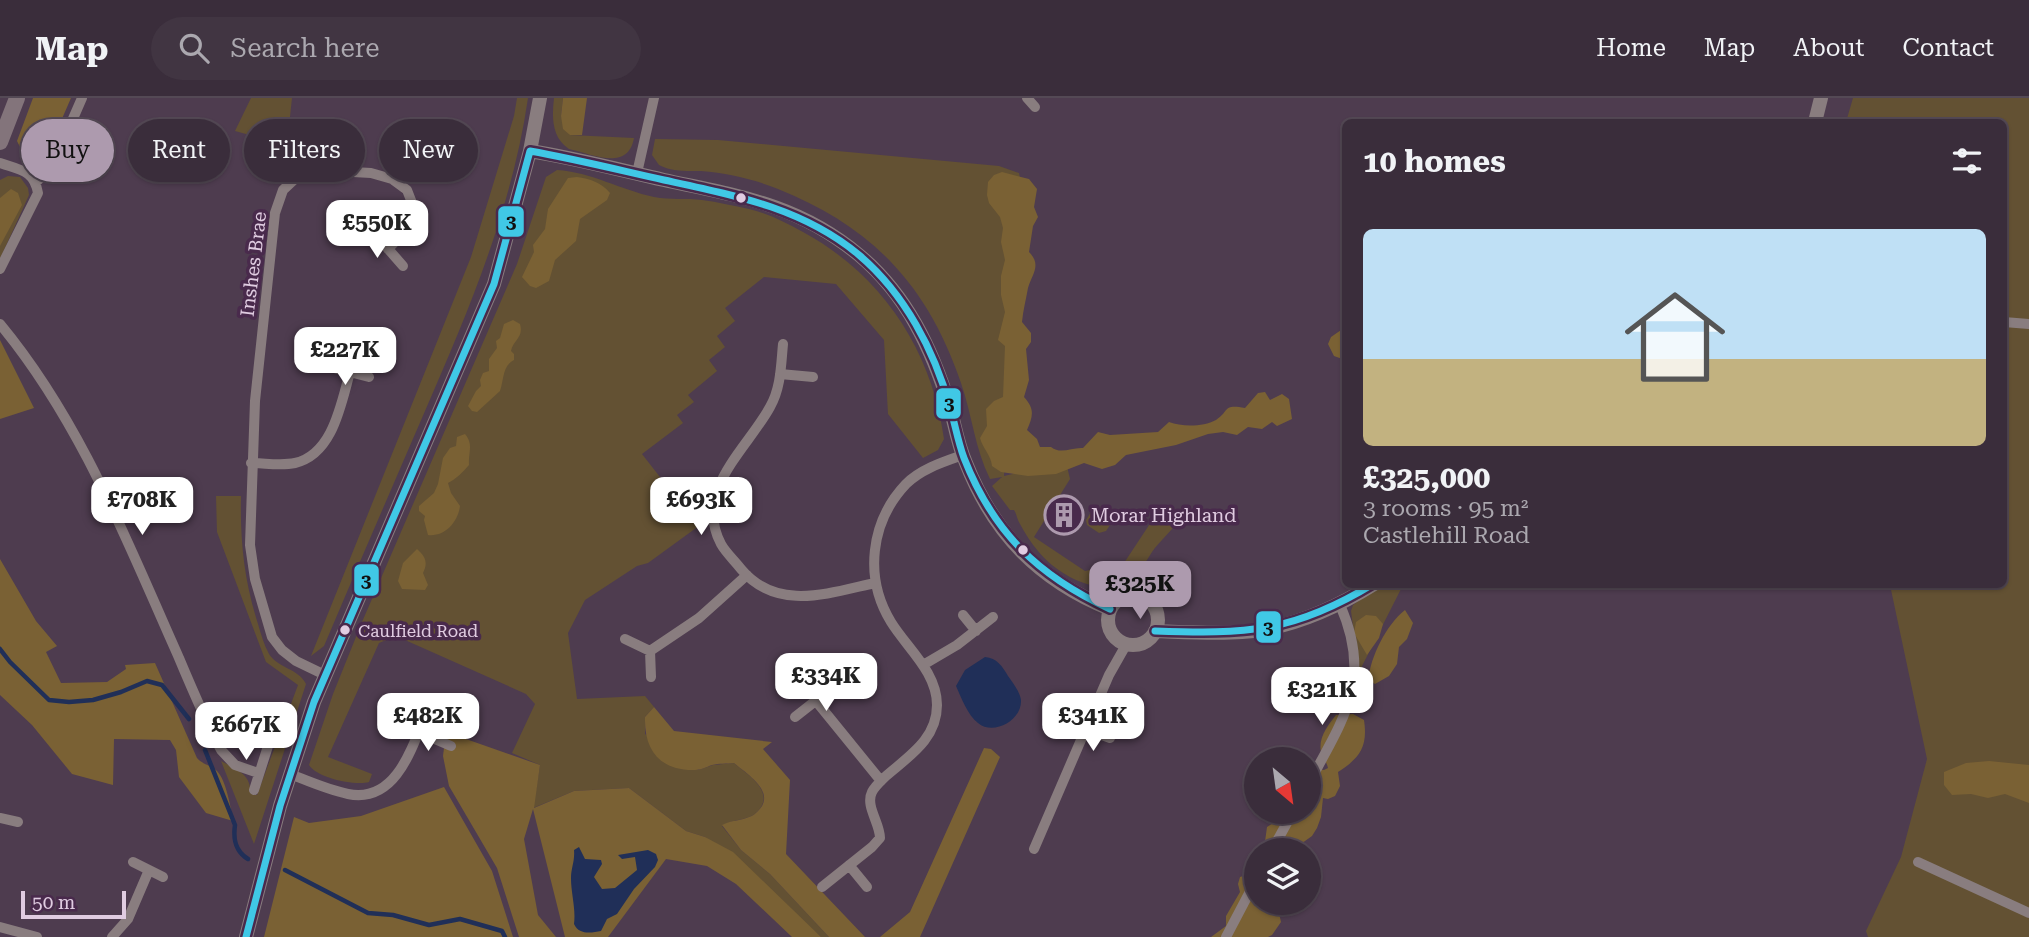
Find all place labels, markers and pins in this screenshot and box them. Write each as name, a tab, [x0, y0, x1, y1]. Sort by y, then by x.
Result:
unlabelled marker	[734, 191, 748, 205]
pin: £550K	[328, 200, 426, 260]
pin: £227K	[296, 328, 394, 387]
pin: £708K	[93, 478, 191, 537]
pin: £693K	[652, 478, 750, 537]
building icon: Morar Highland	[1043, 494, 1085, 536]
place label: Morar Highland	[1091, 504, 1236, 527]
unlabelled marker	[1016, 543, 1030, 557]
pin: £325K	[1091, 561, 1189, 621]
place label: Caulfield Road	[358, 621, 478, 641]
marker: Caulfield Road	[338, 623, 352, 637]
pin: £334K	[777, 654, 875, 713]
pin: £321K	[1273, 668, 1371, 727]
pin: £482K	[379, 694, 477, 753]
pin: £341K	[1044, 694, 1142, 753]
pin: £667K	[197, 702, 295, 762]

